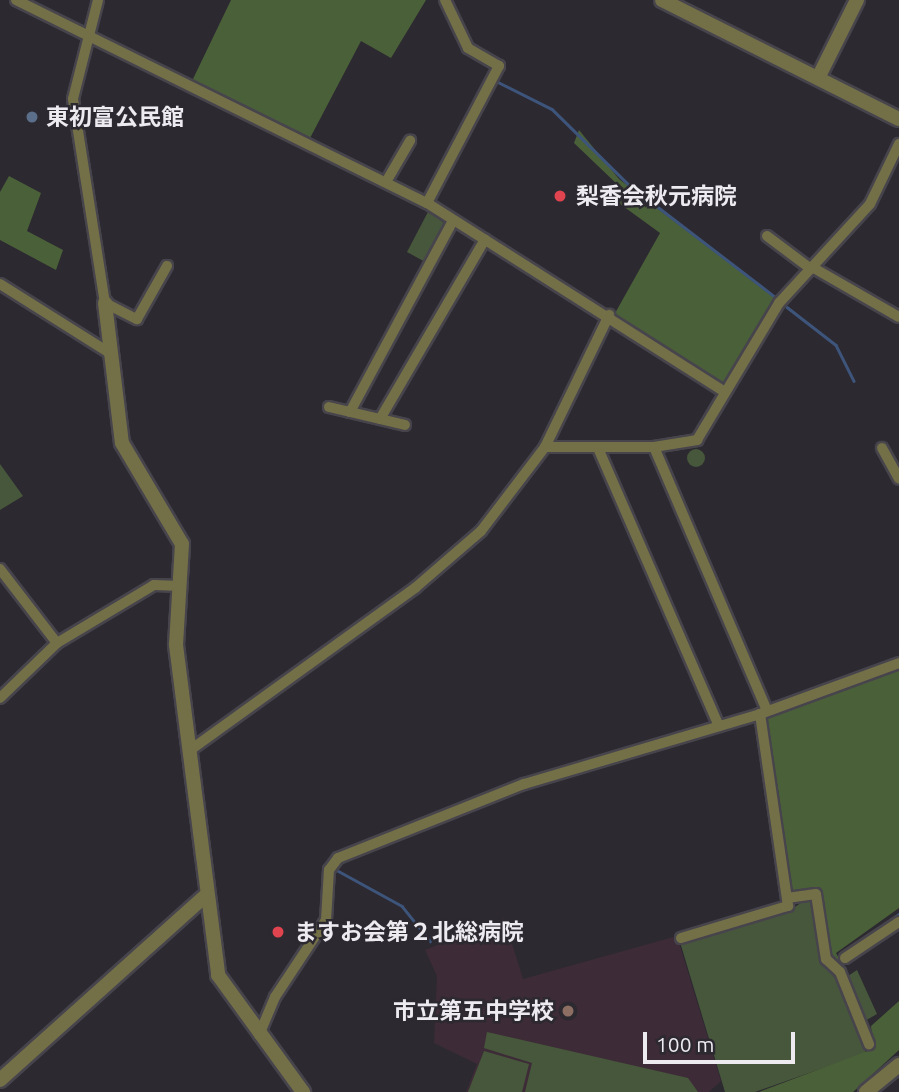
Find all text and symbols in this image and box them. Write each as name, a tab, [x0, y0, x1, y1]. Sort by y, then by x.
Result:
place label: 東初富公民館	[46, 103, 184, 131]
marker: 東初富公民館	[24, 109, 40, 125]
place label: 梨香会秋元病院	[576, 182, 737, 210]
marker: 梨香会秋元病院	[550, 186, 570, 206]
place label: ますお会第２北総病院	[294, 918, 524, 946]
marker: ますお会第２北総病院	[268, 922, 288, 942]
place label: 市立第五中学校	[393, 997, 554, 1025]
marker: 市立第五中学校	[560, 1003, 576, 1019]
scale bar	[647, 1018, 799, 1062]
text: 100 m	[656, 1032, 714, 1056]

